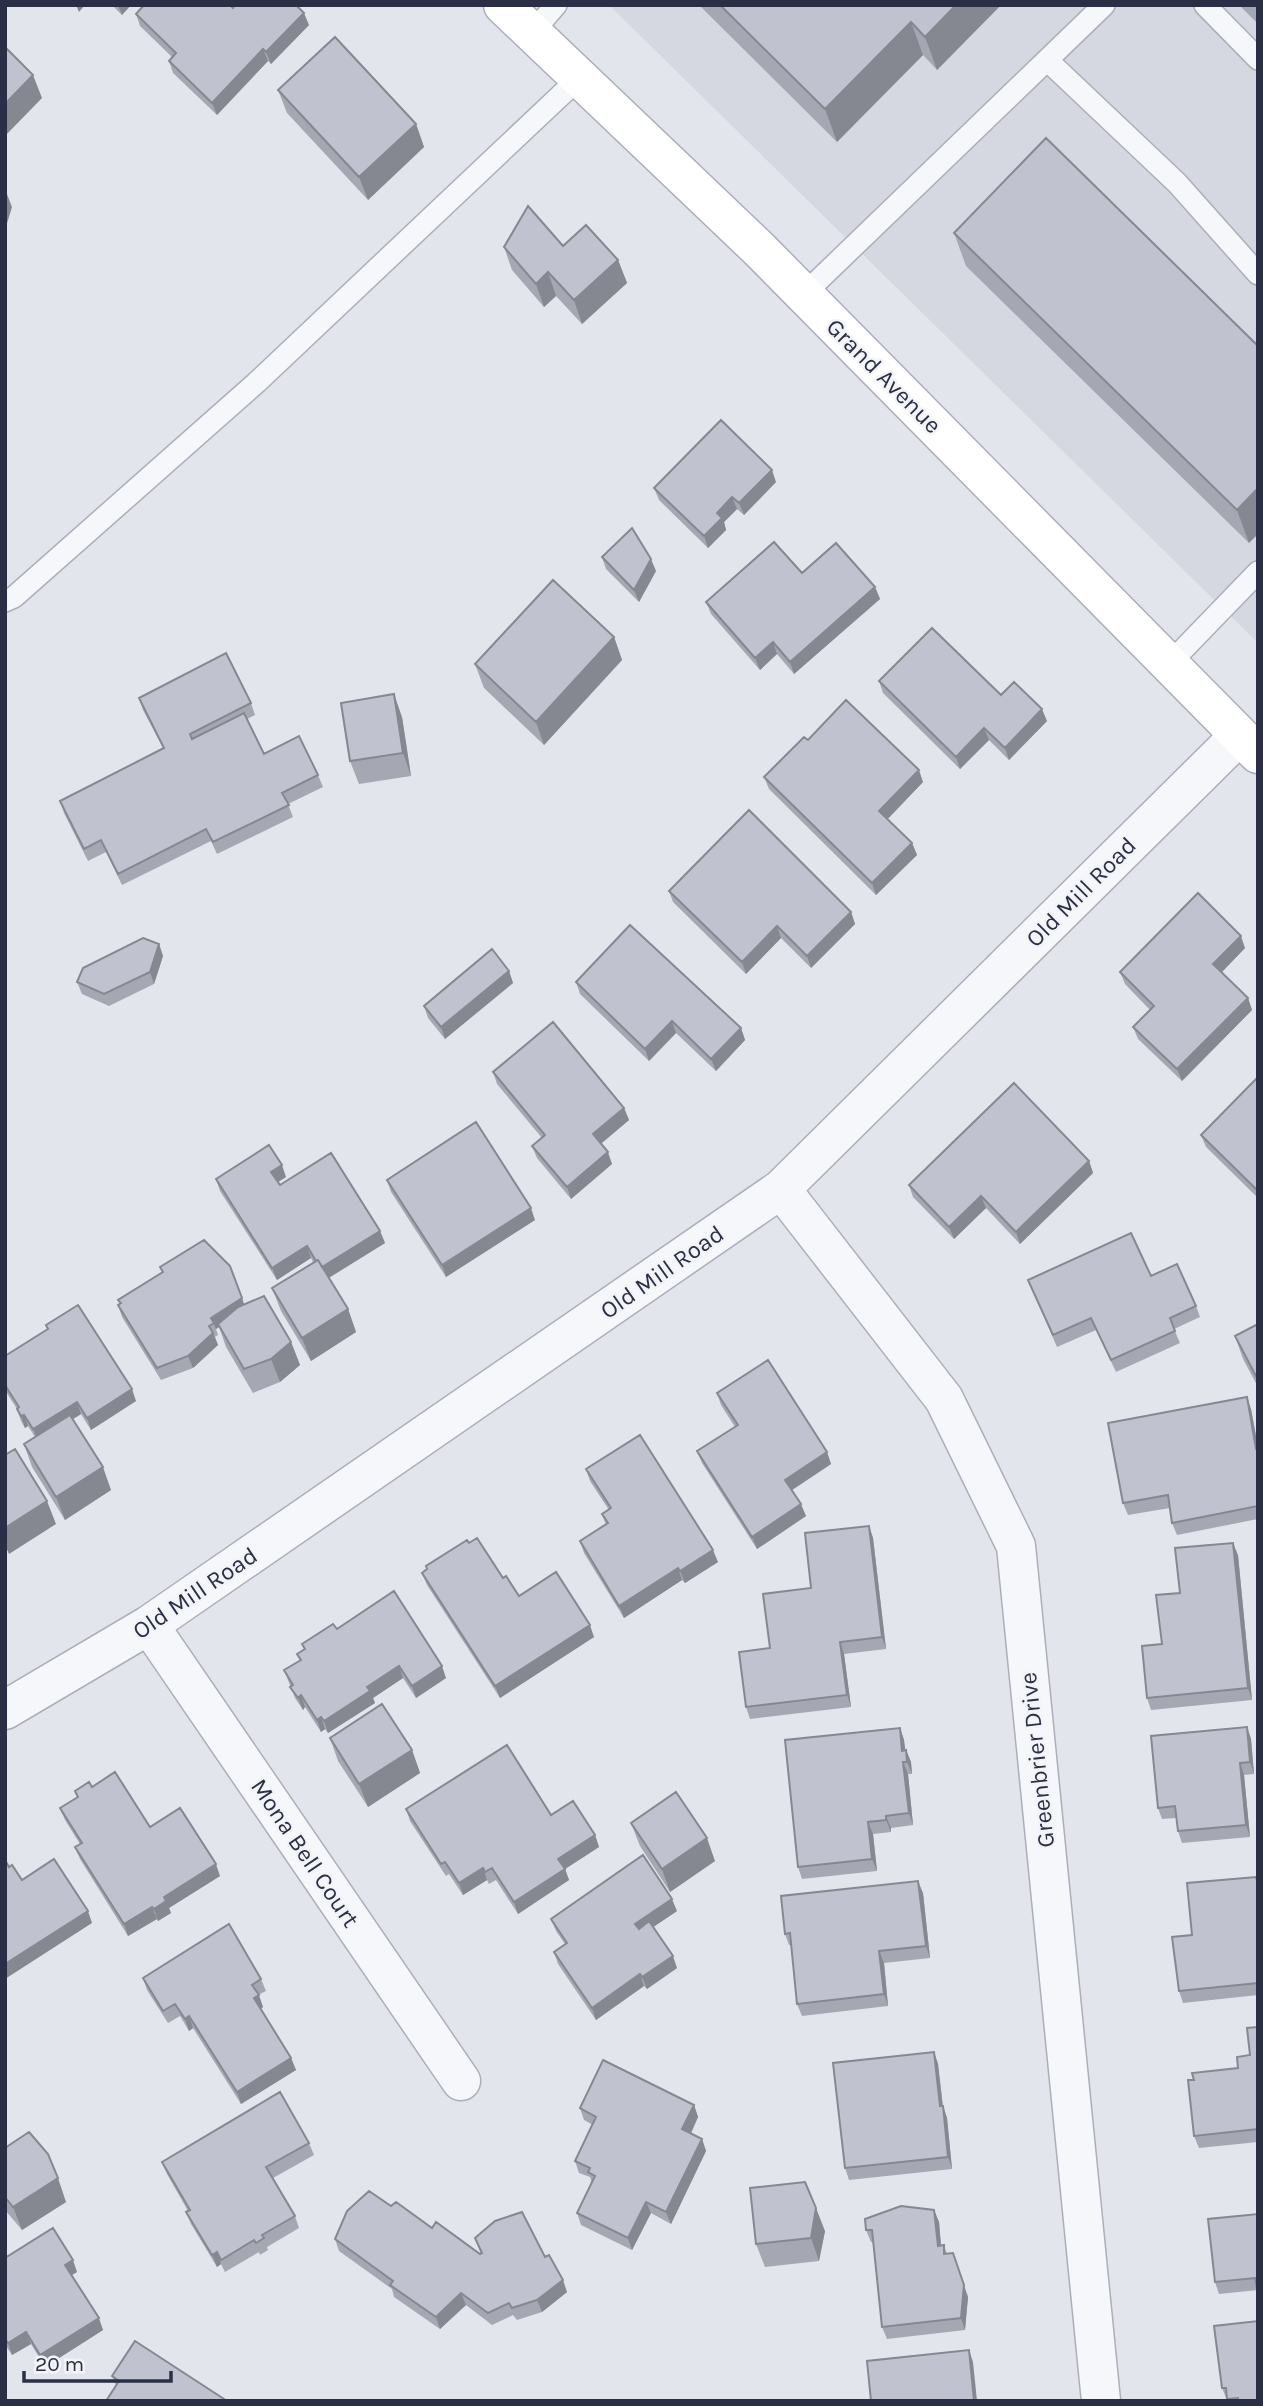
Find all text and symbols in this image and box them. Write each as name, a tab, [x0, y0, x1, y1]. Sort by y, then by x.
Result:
street label: Grand Avenue	[821, 313, 947, 439]
street label: Old Mill Road	[1020, 831, 1142, 953]
street label: Old Mill Road	[595, 1219, 729, 1325]
street label: Old Mill Road	[127, 1541, 263, 1645]
street label: Greenbrier Drive	[1014, 1671, 1060, 1849]
street label: Mona Bell Court	[245, 1773, 365, 1933]
scale bar	[24, 2340, 172, 2384]
text: 20 m	[35, 2352, 84, 2376]

